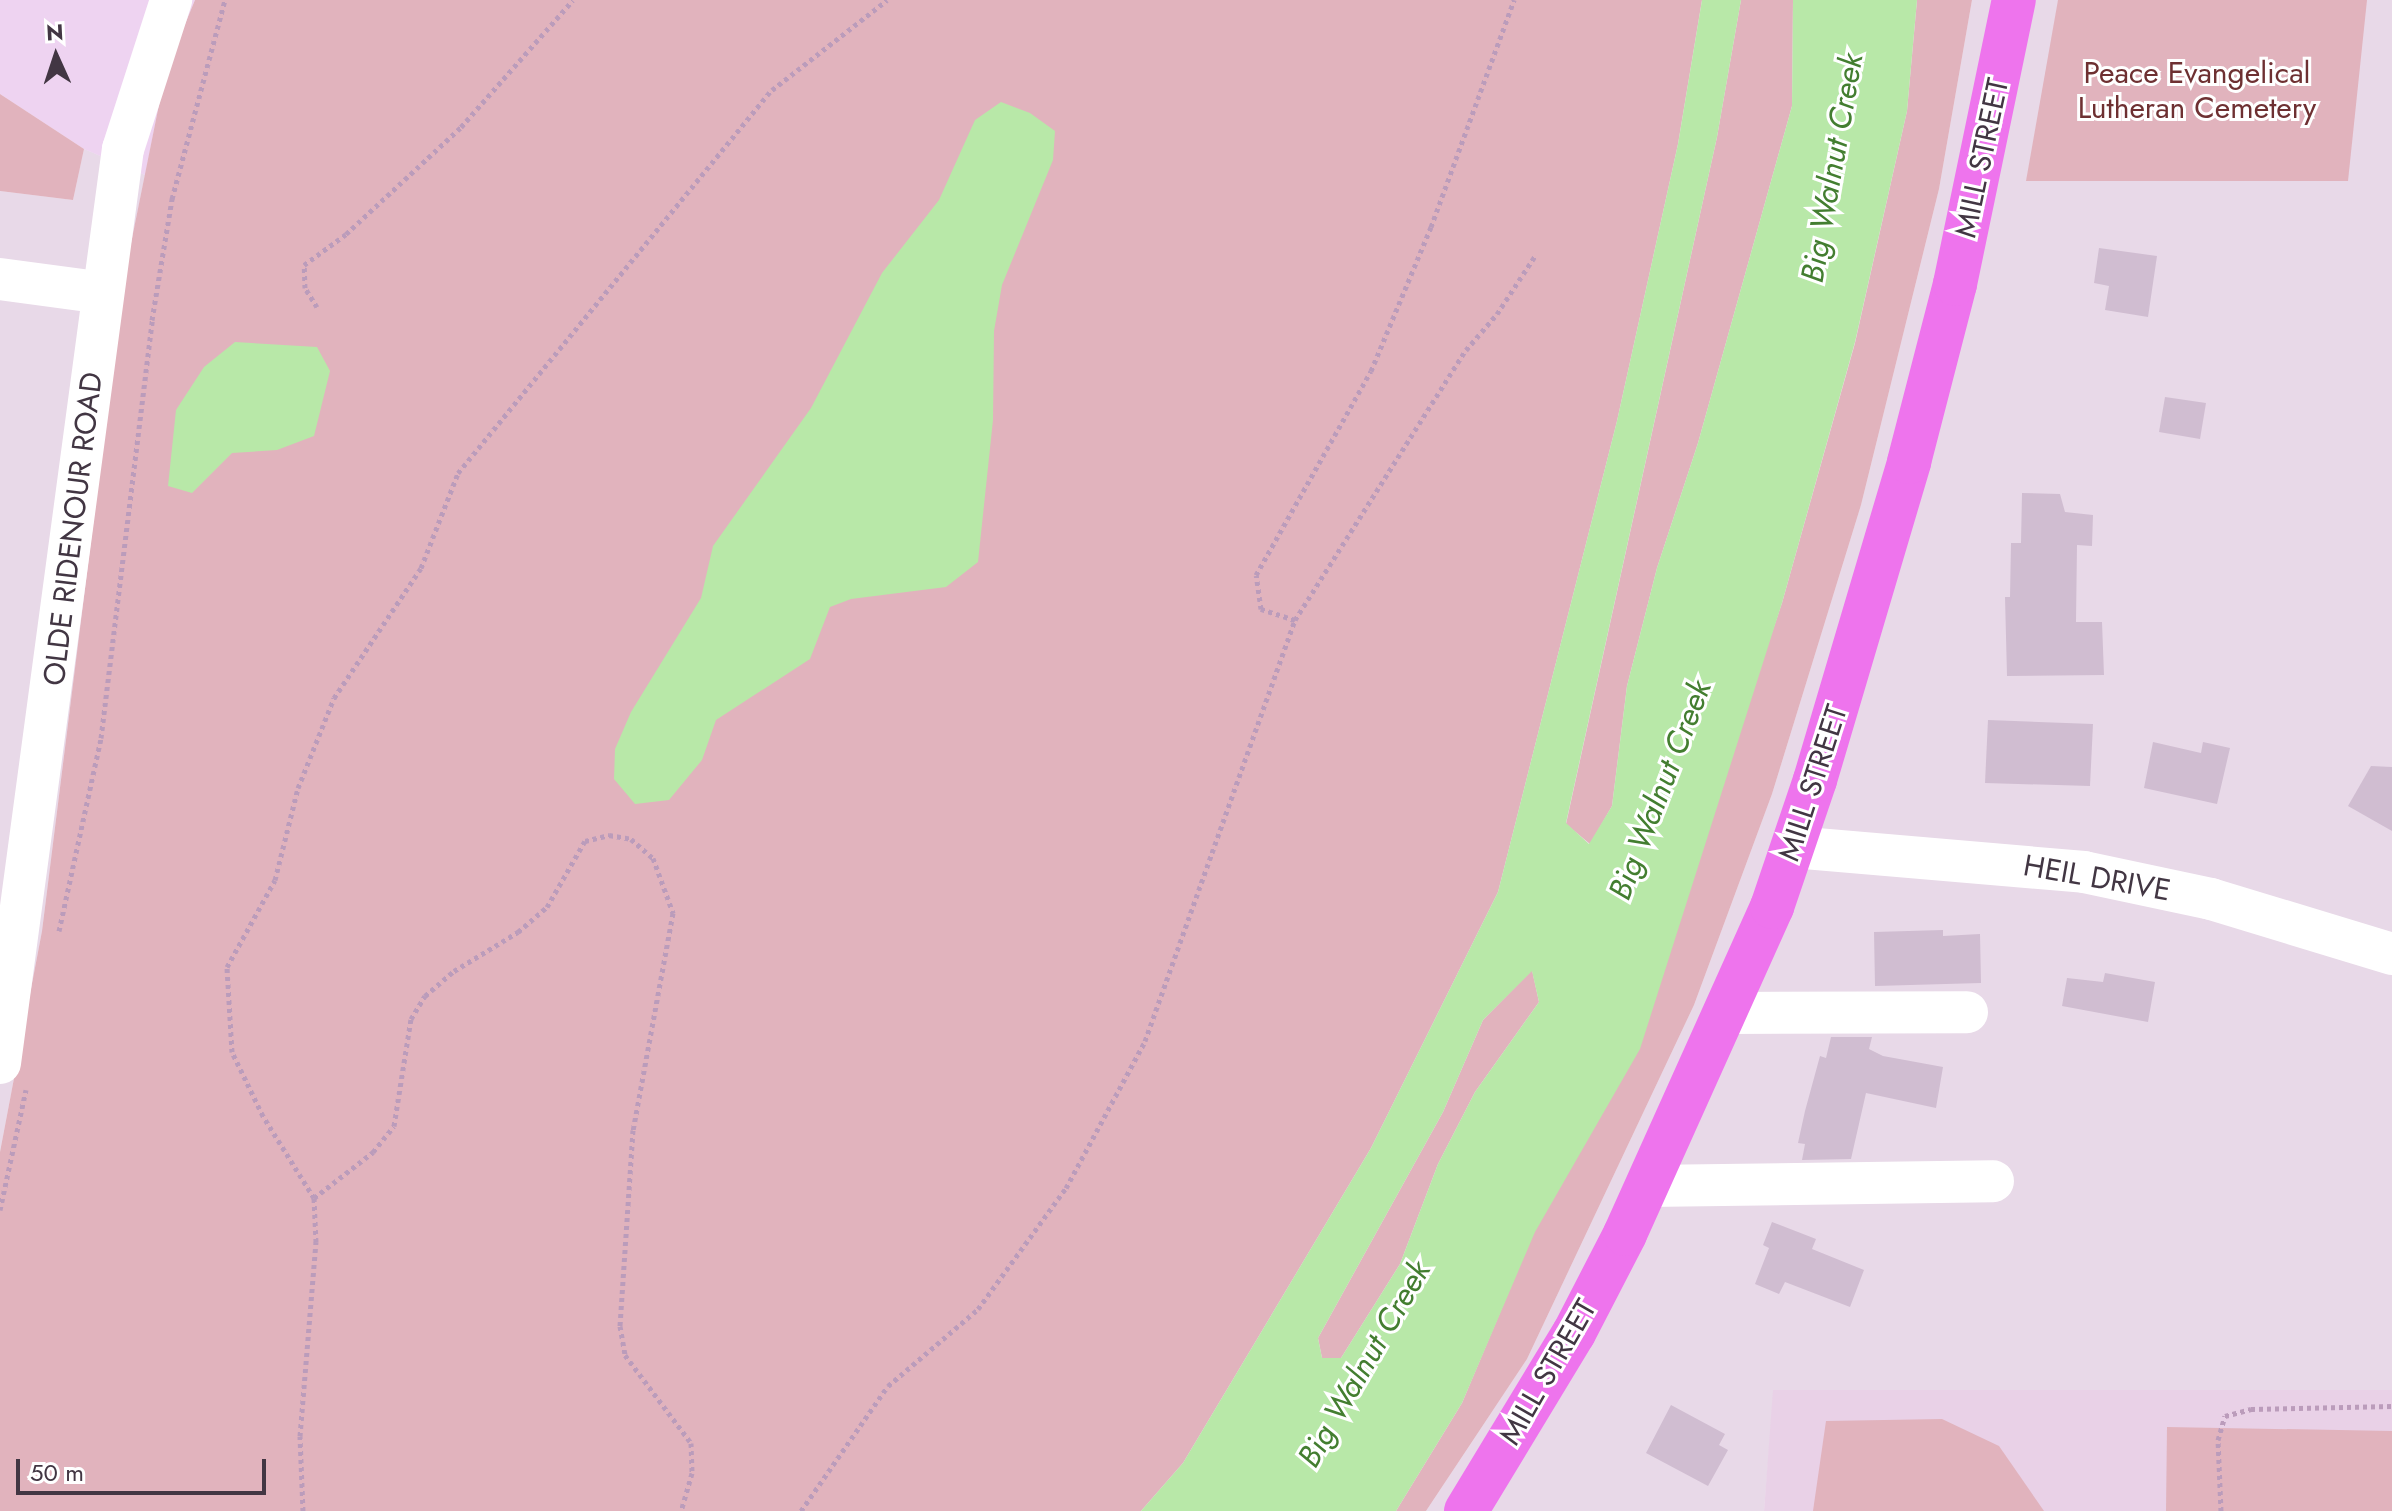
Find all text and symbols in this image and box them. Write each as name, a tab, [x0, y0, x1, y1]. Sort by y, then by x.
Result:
north arrow	[16, 16, 96, 96]
text: N	[45, 16, 64, 48]
water label: Big Walnut Creek	[1793, 50, 1871, 286]
park label: Peace Evangelical Lutheran Cemetery	[2078, 55, 2316, 126]
street label: MILL STREET	[1948, 75, 2016, 241]
street label: OLDE RIDENOUR ROAD	[36, 370, 110, 688]
water label: Big Walnut Creek	[1601, 675, 1719, 905]
street label: MILL STREET	[1771, 701, 1855, 865]
street label: HEIL DRIVE	[2021, 847, 2173, 909]
water label: Big Walnut Creek	[1289, 1254, 1439, 1474]
street label: MILL STREET	[1492, 1293, 1604, 1451]
scale bar	[20, 1443, 270, 1493]
text: 50 m	[30, 1455, 84, 1490]

